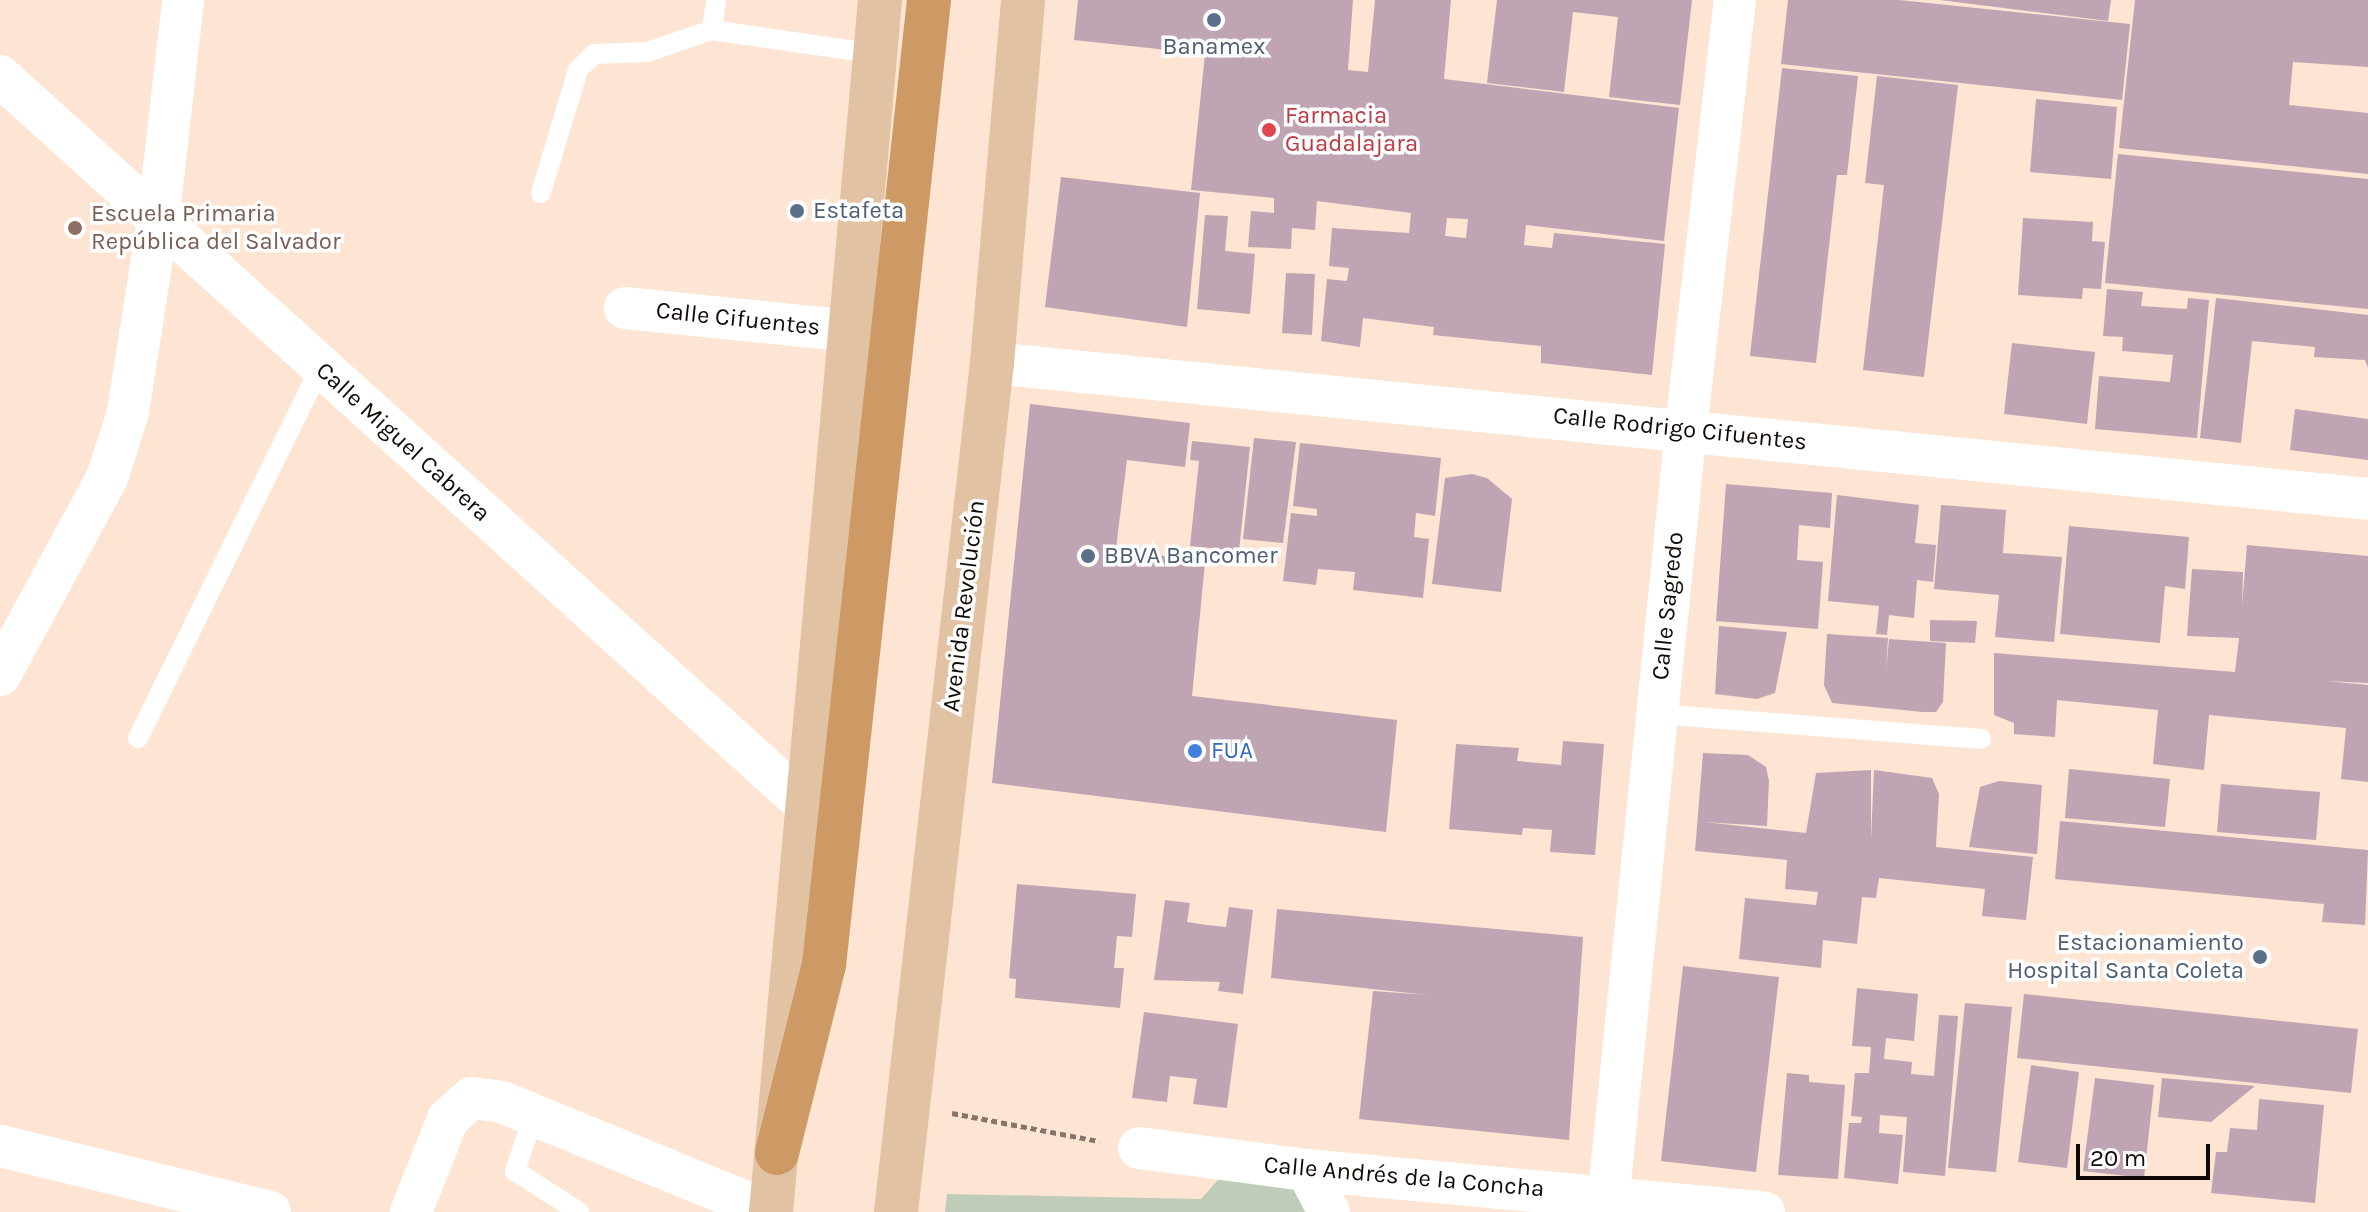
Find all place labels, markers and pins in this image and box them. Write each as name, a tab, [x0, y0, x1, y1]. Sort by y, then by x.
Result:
marker: Banamex	[1205, 11, 1223, 29]
place label: Banamex	[1163, 33, 1265, 61]
place label: Farmacia Guadalajara	[1285, 102, 1418, 158]
marker: Farmacia Guadalajara	[1260, 121, 1278, 139]
place label: Estafeta	[813, 197, 904, 225]
place label: Escuela Primaria República del Salvador	[91, 200, 341, 256]
marker: Estafeta	[788, 202, 806, 220]
marker: Escuela Primaria República del Salvador	[66, 219, 84, 237]
place label: BBVA Bancomer	[1104, 542, 1278, 570]
marker: BBVA Bancomer	[1079, 547, 1097, 565]
place label: FUA	[1211, 737, 1253, 765]
marker: FUA	[1186, 742, 1204, 760]
place label: Estacionamiento Hospital Santa Coleta	[2007, 929, 2244, 985]
marker: Estacionamiento Hospital Santa Coleta	[2251, 948, 2269, 966]

